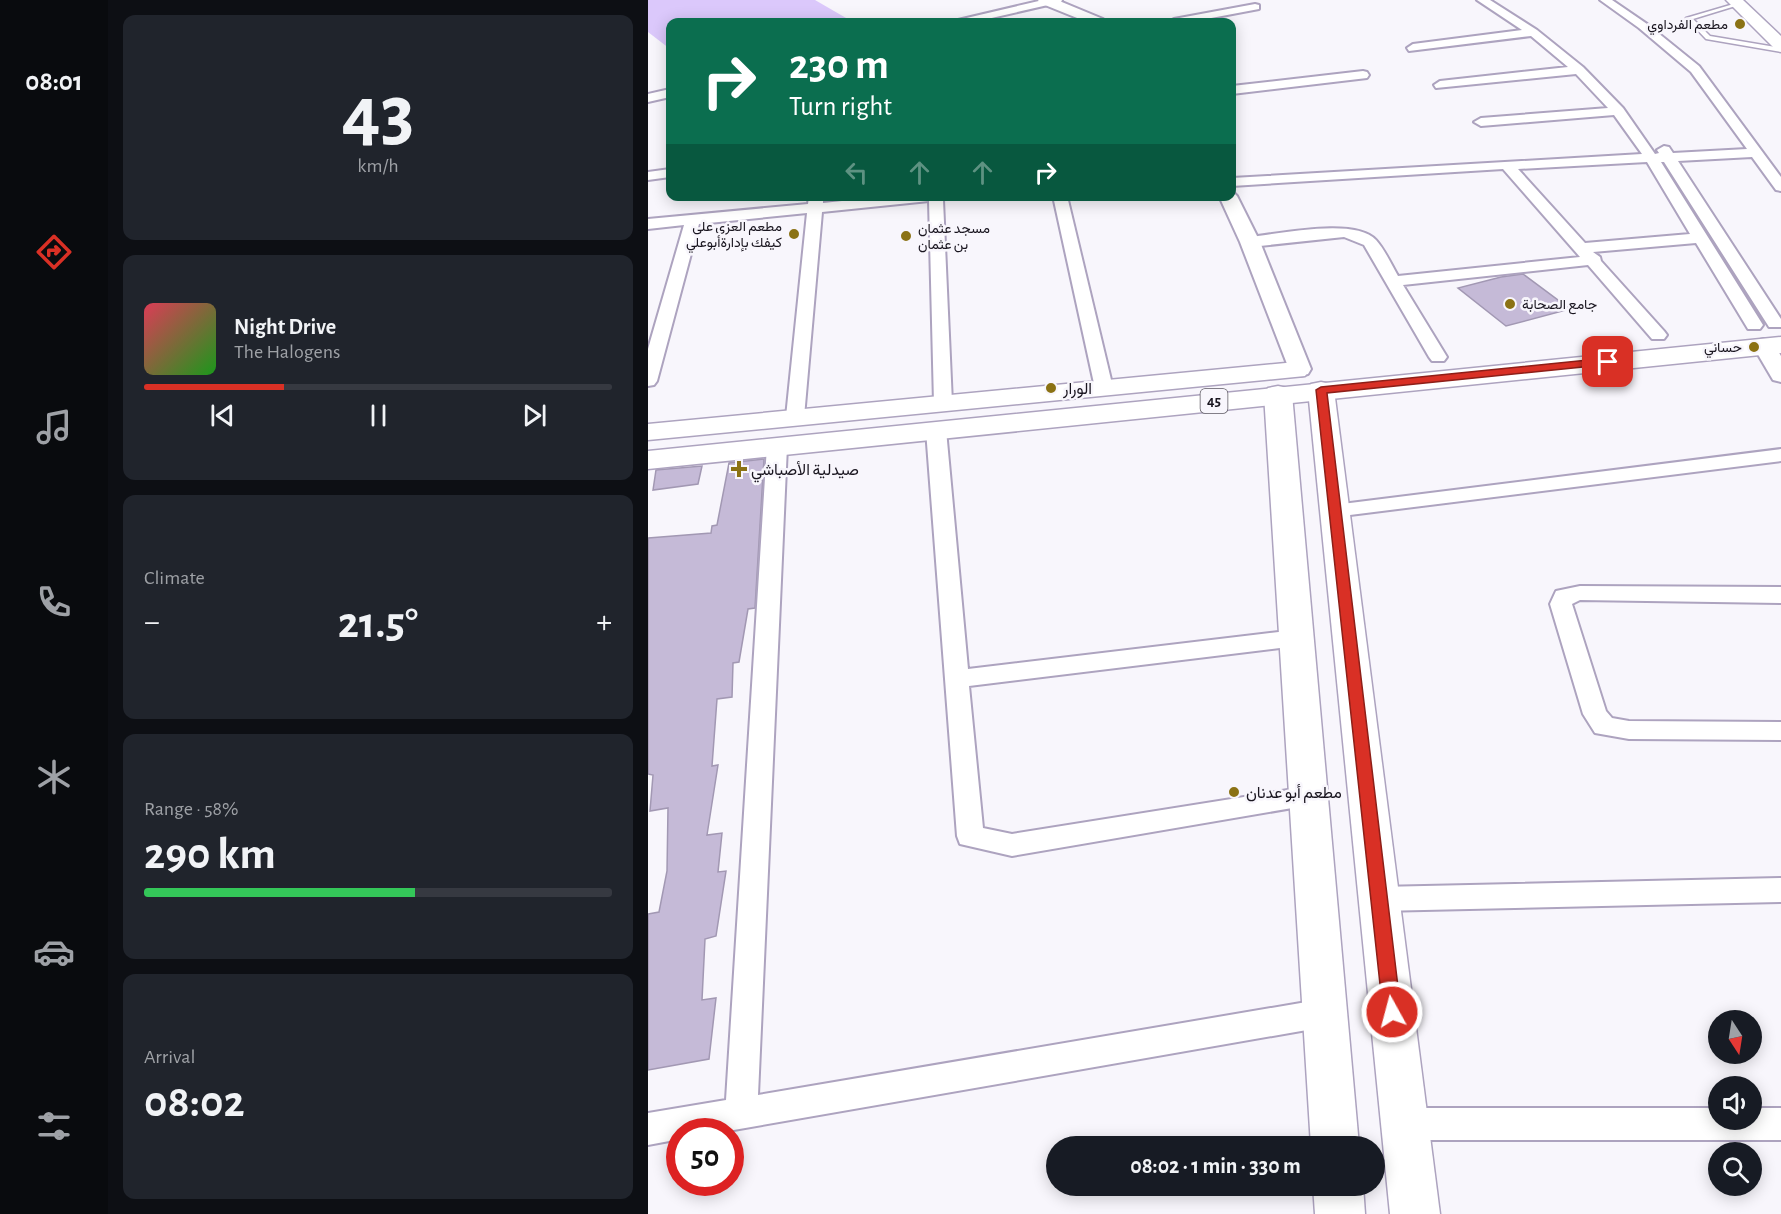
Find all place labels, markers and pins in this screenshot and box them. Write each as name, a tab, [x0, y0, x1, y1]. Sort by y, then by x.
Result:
marker: مطعم الفرداوي	[1733, 17, 1747, 31]
place label: مطعم الفرداوي	[1647, 18, 1728, 36]
place label: مطعم العزي على كيفك بإدارةأبوعلي	[686, 220, 782, 254]
place label: مسجد عثمان بن عثمان	[918, 222, 990, 253]
marker: مطعم العزي على كيفك بإدارةأبوعلي	[787, 227, 801, 241]
marker: مسجد عثمان بن عثمان	[899, 229, 913, 243]
marker: جامع الصحابة	[1503, 297, 1517, 311]
place label: جامع الصحابة	[1522, 298, 1597, 315]
pin	[1582, 336, 1633, 387]
marker: حساني	[1747, 340, 1761, 354]
place label: حساني	[1704, 341, 1742, 359]
marker: الورار	[1044, 381, 1058, 395]
place label: الورار	[1062, 381, 1092, 399]
place label: صيدلية الأصباشي	[751, 461, 859, 483]
marker: صيدلية الأصباشي	[732, 462, 746, 476]
place label: مطعم أبو عدنان	[1246, 784, 1342, 803]
marker: مطعم أبو عدنان	[1227, 785, 1241, 799]

